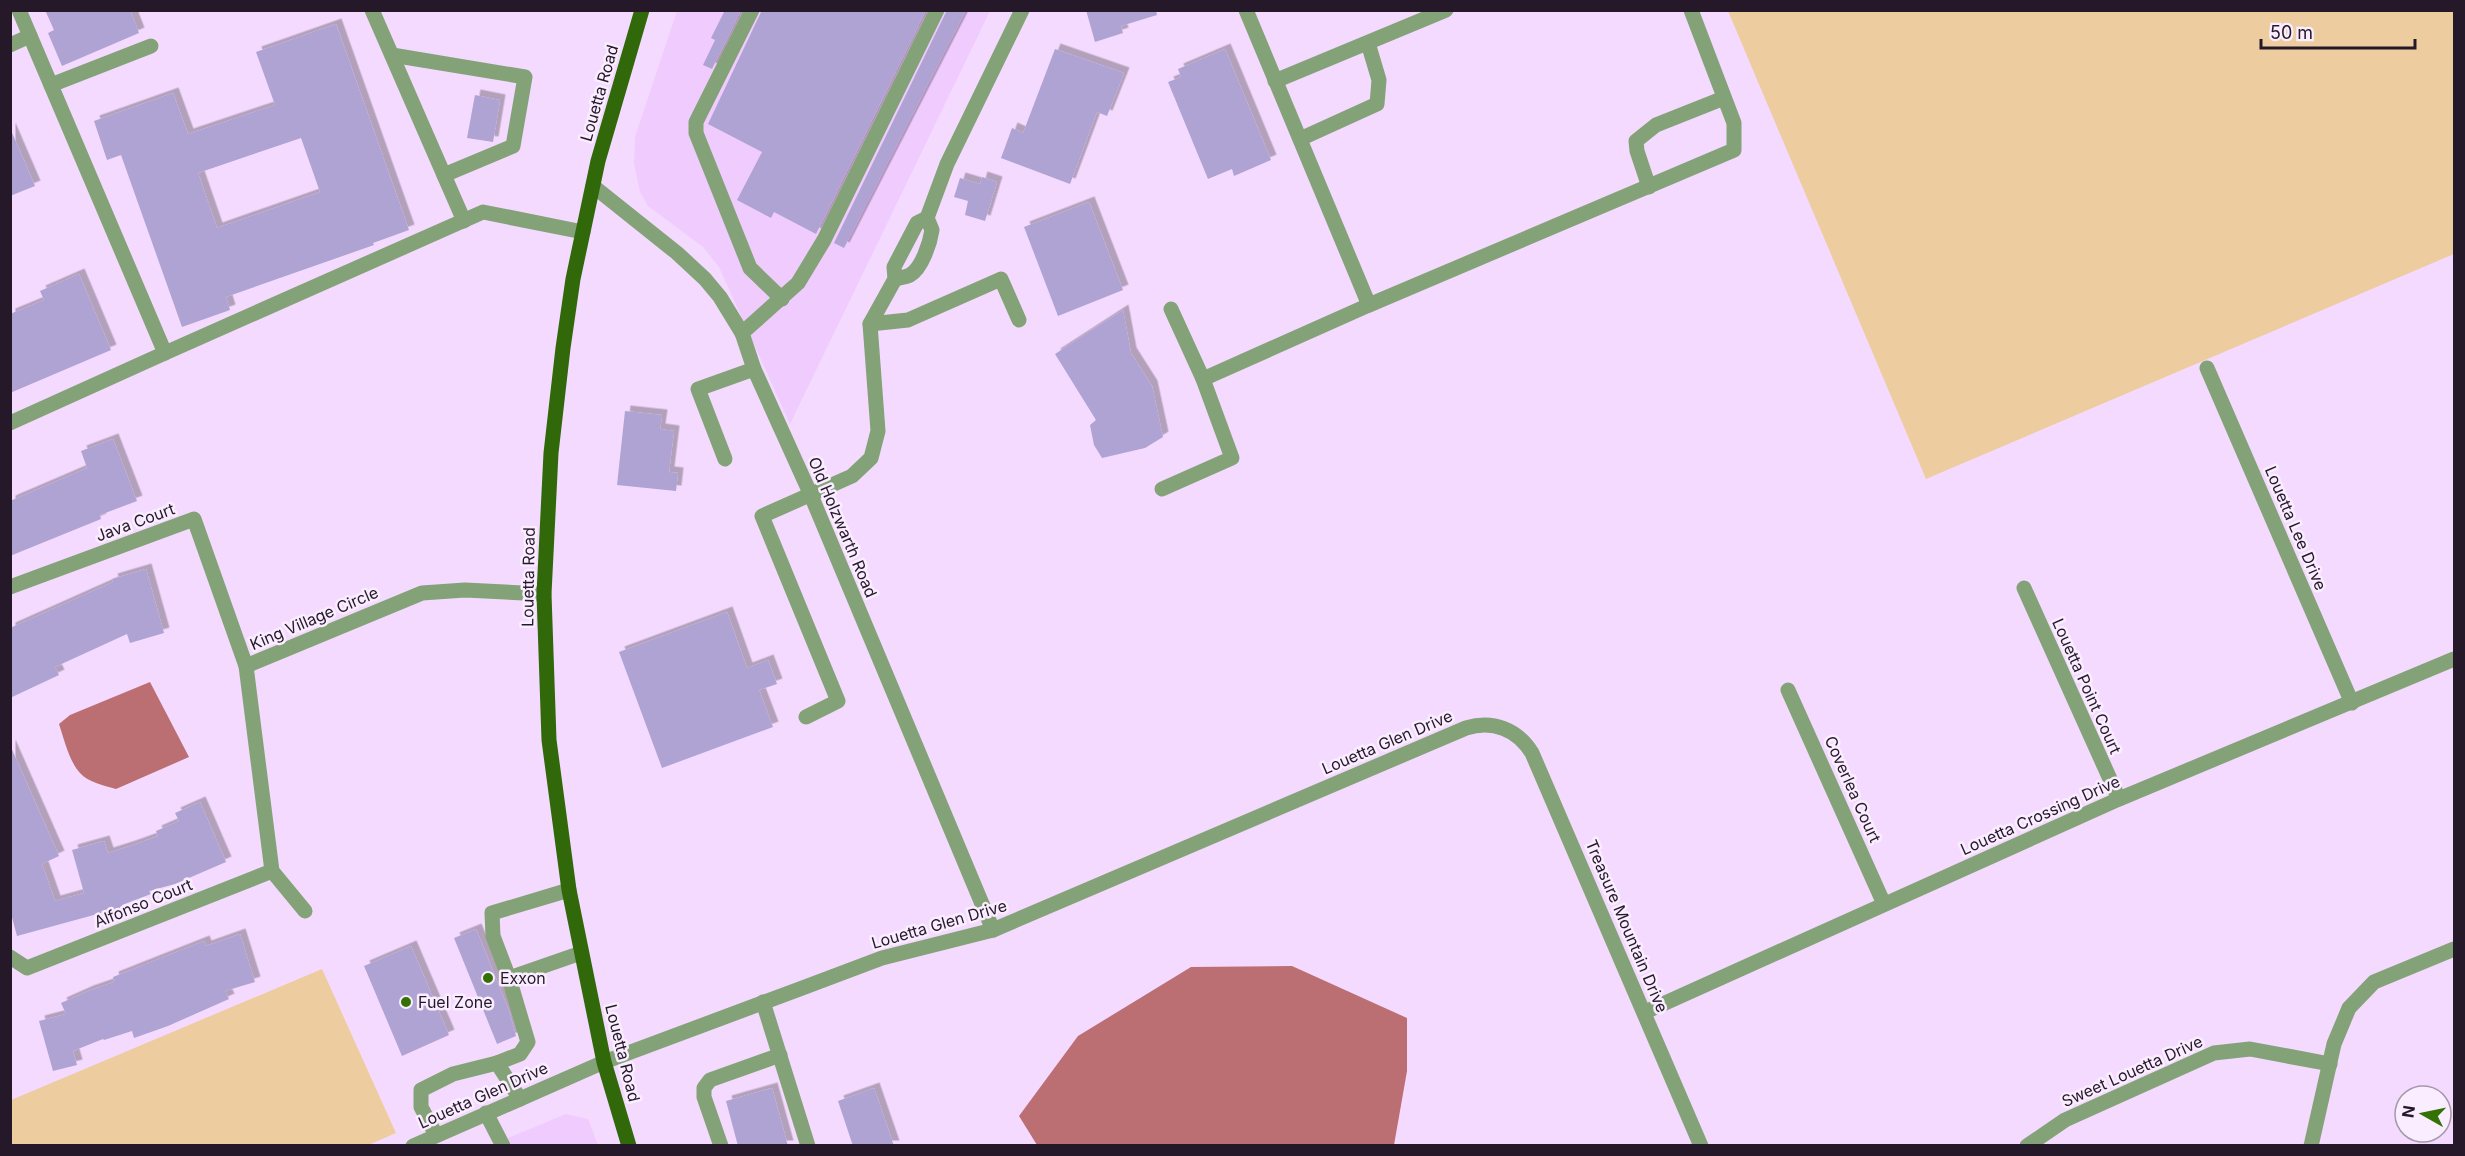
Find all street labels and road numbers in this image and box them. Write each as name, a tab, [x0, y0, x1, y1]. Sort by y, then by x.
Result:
street label: Louetta Road	[576, 42, 622, 144]
street label: Old Holzwarth Road	[804, 454, 882, 600]
street label: Louetta Lee Drive	[2261, 463, 2331, 593]
street label: Java Court	[93, 498, 177, 546]
street label: Louetta Road	[517, 527, 539, 627]
street label: King Village Circle	[247, 582, 381, 654]
street label: Louetta Point Court	[2048, 615, 2126, 757]
street label: Louetta Glen Drive	[1319, 705, 1455, 779]
street label: Coverlea Court	[1821, 733, 1885, 845]
street label: Louetta Crossing Drive	[1957, 771, 2123, 859]
street label: Treasure Mountain Drive	[1581, 837, 1673, 1015]
street label: Alfonso Court	[91, 874, 195, 932]
street label: Louetta Glen Drive	[869, 895, 1009, 953]
street label: Louetta Road	[601, 1002, 645, 1104]
street label: Sweet Louetta Drive	[2058, 1031, 2206, 1111]
street label: Louetta Glen Drive	[415, 1057, 551, 1133]

